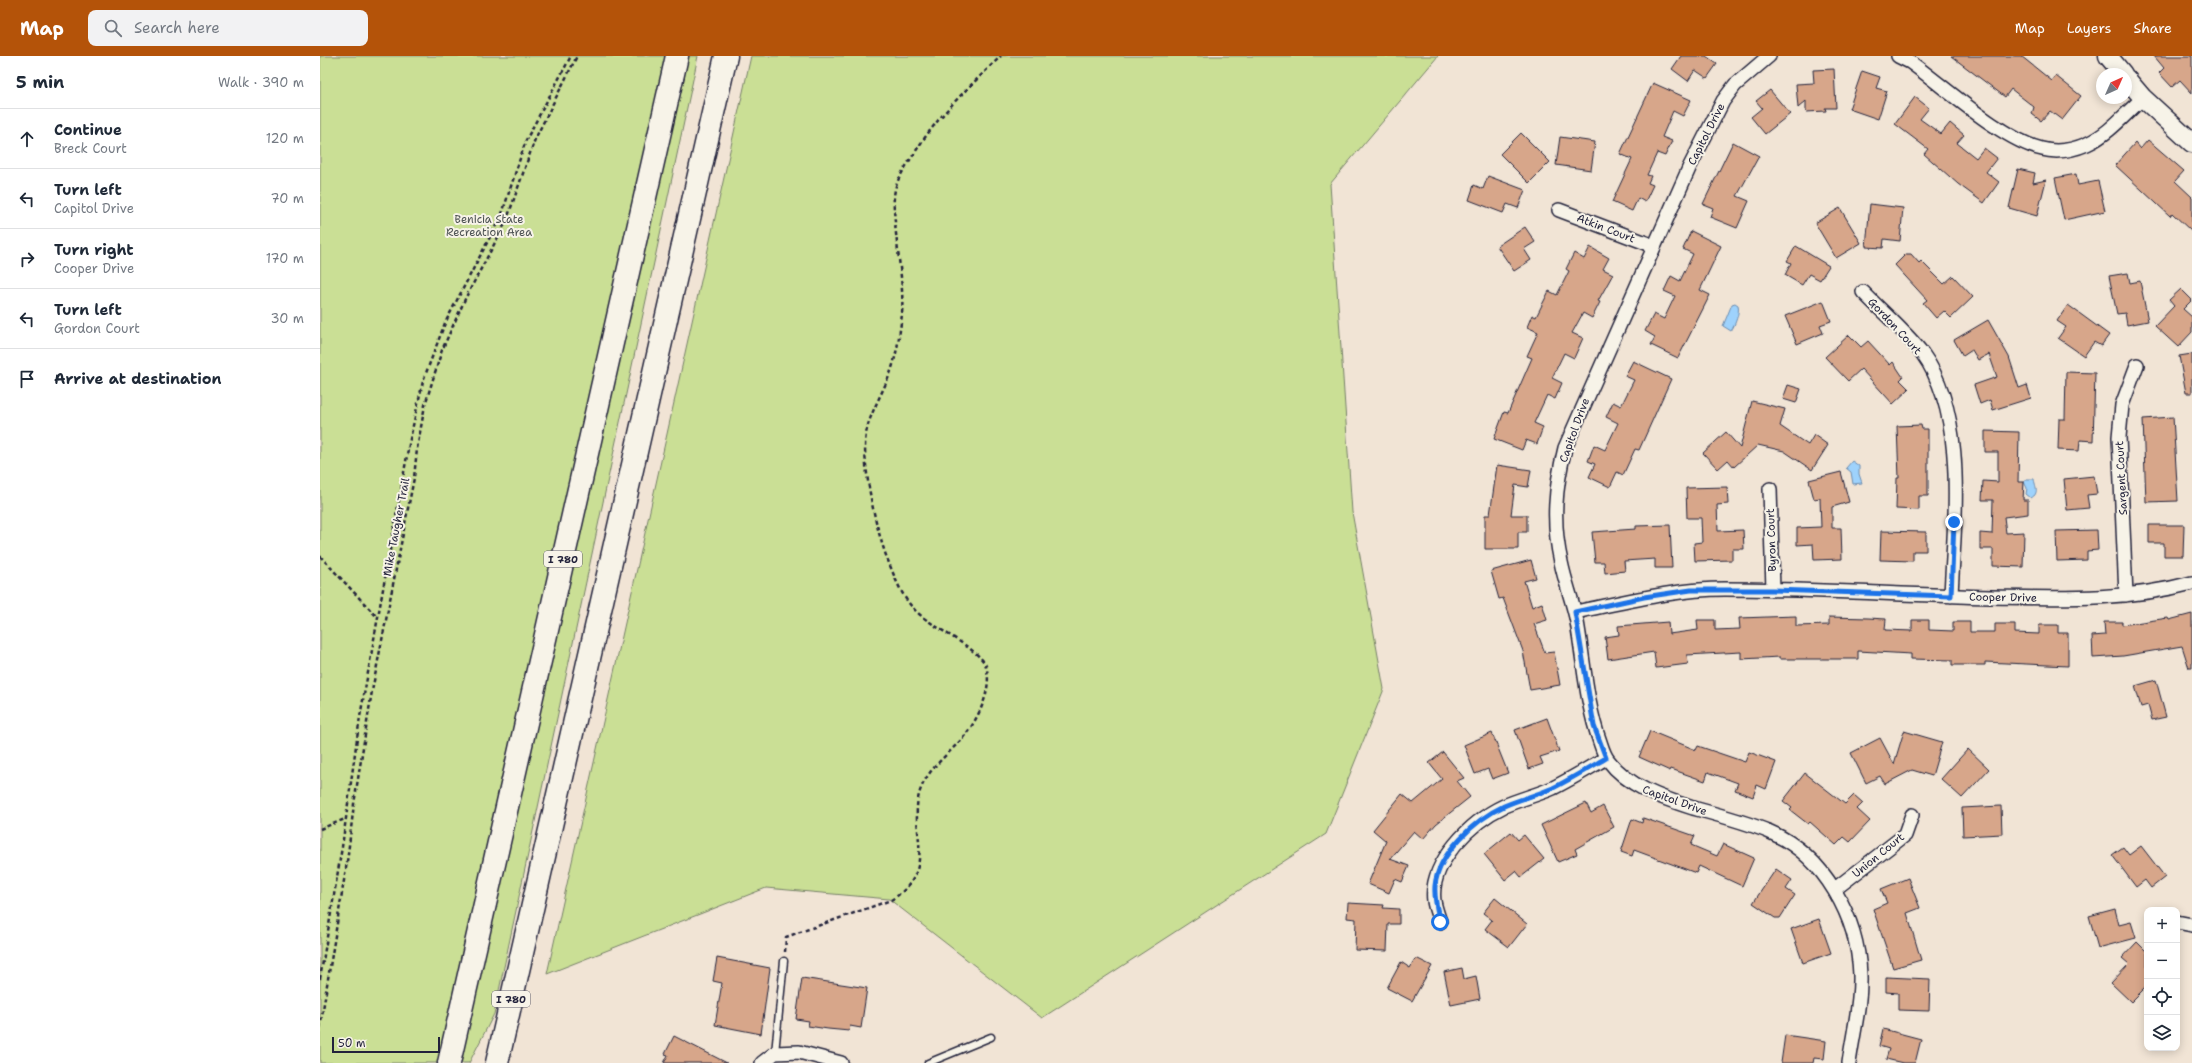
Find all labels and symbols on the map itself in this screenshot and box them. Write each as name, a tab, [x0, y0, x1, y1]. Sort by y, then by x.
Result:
north arrow	[2096, 68, 2132, 104]
street label: Capitol Drive	[1684, 101, 1728, 168]
street label: Atkin Court	[1575, 211, 1637, 246]
park label: Benicia State Recreation Area	[446, 212, 532, 240]
street label: Gordon Court	[1864, 295, 1925, 358]
street label: Capitol Drive	[1556, 396, 1593, 465]
street label: Sargent Court	[2112, 440, 2131, 516]
street label: Mike Taugher Trail	[380, 476, 414, 577]
street label: Byron Court	[1763, 508, 1780, 572]
route end	[1945, 513, 1963, 531]
road number: I 780	[544, 551, 582, 567]
street label: Cooper Drive	[1969, 589, 2037, 606]
street label: Capitol Drive	[1640, 782, 1709, 819]
street label: Union Court	[1849, 830, 1908, 881]
route start	[1431, 913, 1449, 931]
road number: I 780	[492, 991, 530, 1007]
scale bar	[332, 1035, 440, 1054]

